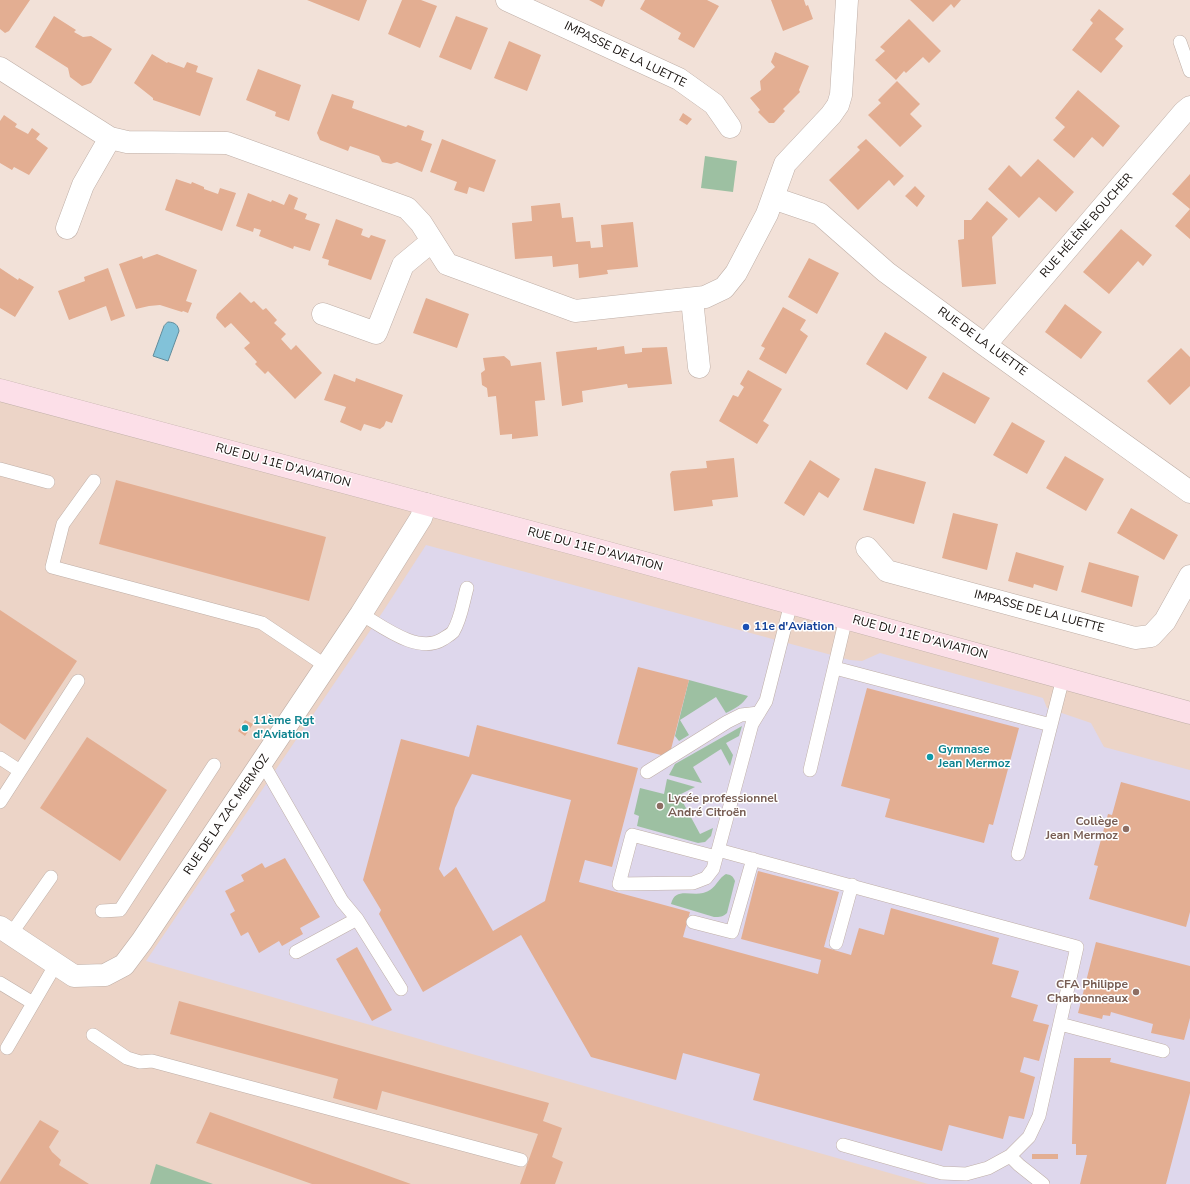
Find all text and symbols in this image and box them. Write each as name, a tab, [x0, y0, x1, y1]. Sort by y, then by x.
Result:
street label: IMPASSE DE LA LUETTE	[562, 19, 688, 91]
street label: RUE HÉLÈNE BOUCHER	[1038, 171, 1136, 281]
street label: RUE DE LA LUETTE	[934, 305, 1030, 379]
street label: RUE DU 11E D'AVIATION	[214, 441, 352, 491]
street label: RUE DU 11E D'AVIATION	[526, 525, 664, 575]
street label: IMPASSE DE LA LUETTE	[972, 588, 1106, 636]
street label: RUE DU 11E D'AVIATION	[851, 613, 989, 663]
place label: 11e d'Aviation	[754, 620, 834, 634]
marker: 11e d'Aviation	[741, 622, 751, 632]
place label: 11ème Rgt d'Aviation	[253, 714, 314, 742]
marker: 11ème Rgt d'Aviation	[240, 723, 250, 733]
place label: Gymnase Jean Mermoz	[938, 743, 1010, 771]
street label: RUE DE LA ZAC MERMOZ	[181, 752, 273, 878]
marker: Gymnase Jean Mermoz	[925, 752, 935, 762]
place label: Lycée professionnel André Citroën	[668, 792, 778, 820]
marker: Lycée professionnel André Citroën	[655, 801, 665, 811]
place label: Collège Jean Mermoz	[1046, 815, 1118, 843]
marker: Collège Jean Mermoz	[1121, 824, 1131, 834]
place label: CFA Philippe Charbonneaux	[1047, 978, 1128, 1006]
marker: CFA Philippe Charbonneaux	[1131, 987, 1141, 997]

